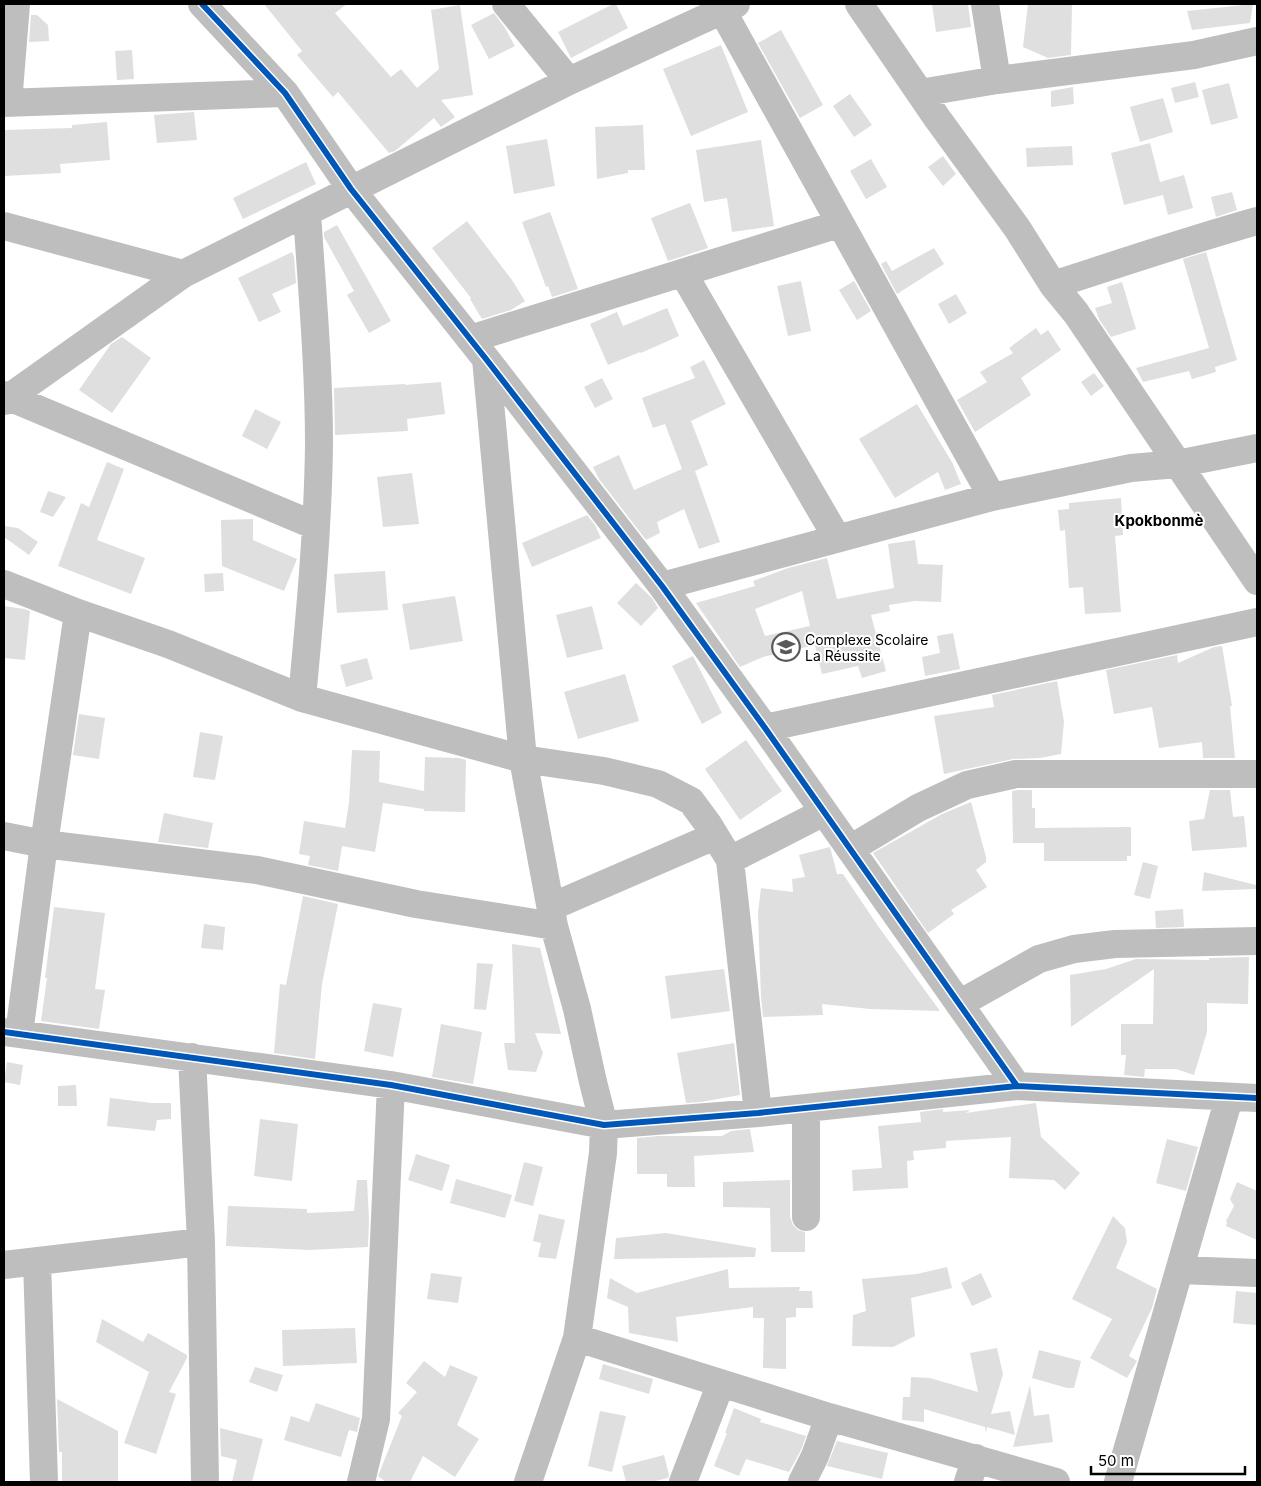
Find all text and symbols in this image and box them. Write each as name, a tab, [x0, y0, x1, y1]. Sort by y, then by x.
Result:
district label: Kpokbonmè	[1115, 511, 1203, 530]
place label: Complexe Scolaire La Réussite	[805, 631, 928, 664]
school or university icon: Complexe Scolaire La Réussite	[771, 632, 801, 662]
scale bar	[1091, 1444, 1245, 1476]
text: 50 m	[1098, 1451, 1134, 1470]

